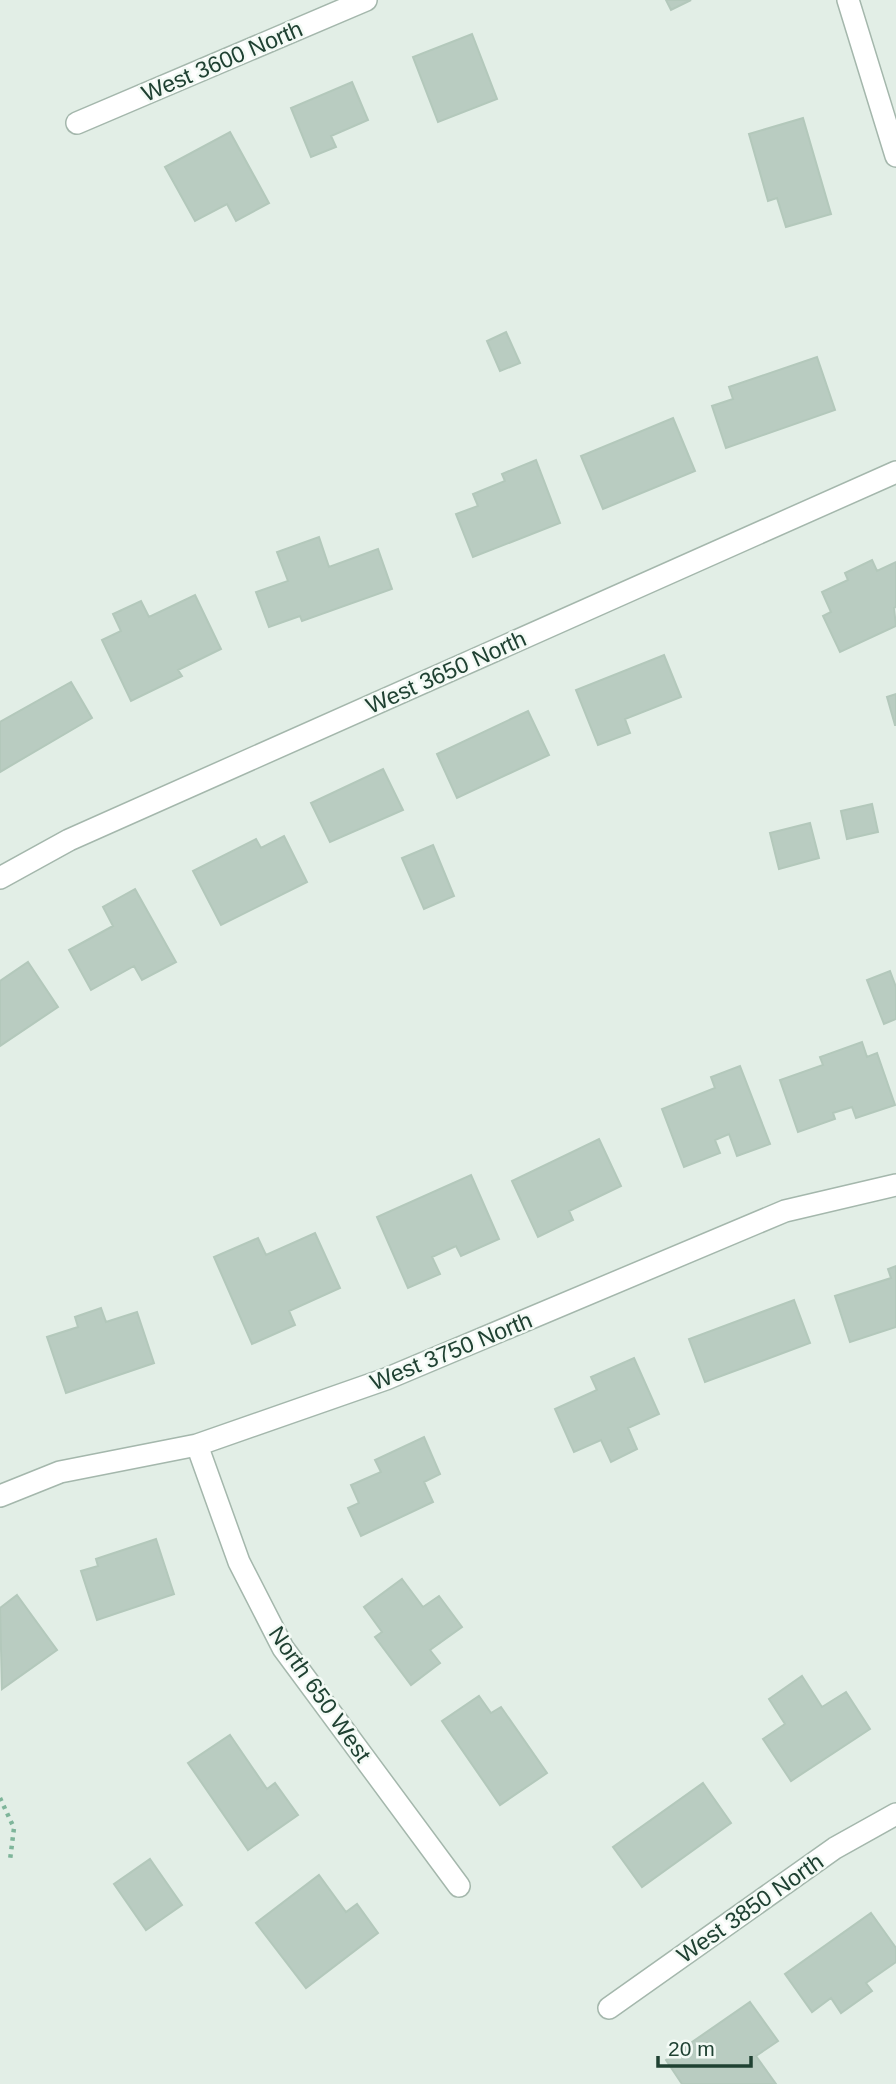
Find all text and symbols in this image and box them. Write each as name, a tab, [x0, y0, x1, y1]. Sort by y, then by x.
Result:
street label: West 3600 North	[138, 15, 306, 107]
street label: West 3650 North	[362, 625, 530, 719]
street label: West 3750 North	[366, 1307, 536, 1395]
street label: North 650 West	[264, 1621, 377, 1767]
street label: West 3850 North	[672, 1848, 828, 1968]
scale bar	[658, 2024, 751, 2068]
text: 20 m	[668, 2037, 715, 2060]

